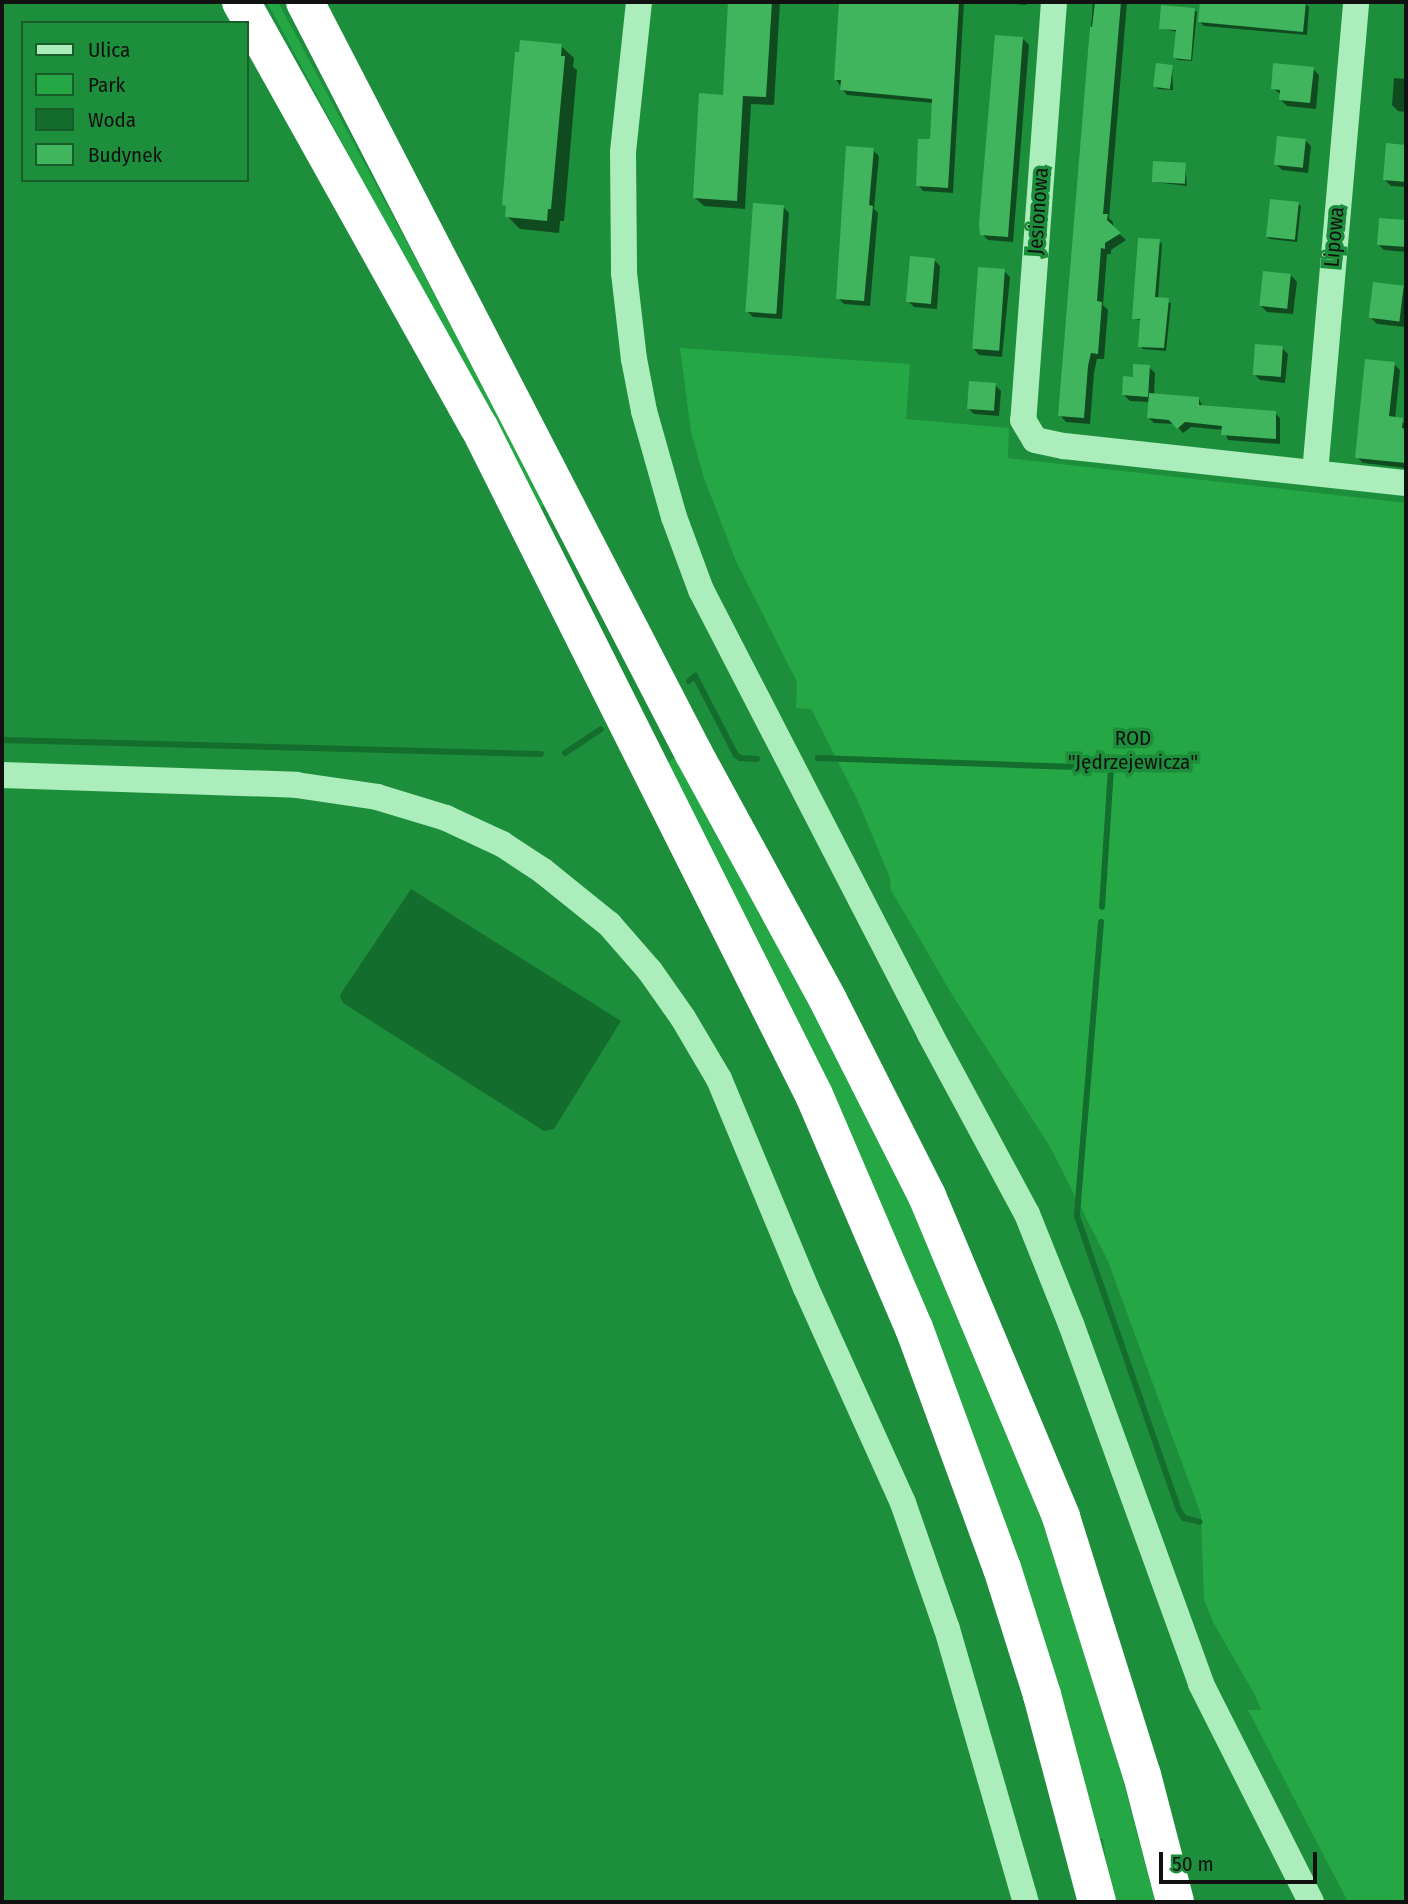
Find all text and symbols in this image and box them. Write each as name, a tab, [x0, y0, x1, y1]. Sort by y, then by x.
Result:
legend	[21, 21, 248, 182]
text: Ulica	[88, 37, 130, 63]
text: Park	[88, 72, 125, 98]
text: Woda	[88, 107, 136, 133]
text: Budynek	[88, 142, 162, 168]
street label: Jesionowa	[1022, 167, 1054, 255]
street label: Lipowa	[1319, 206, 1349, 268]
park label: ROD "Jędrzejewicza"	[1068, 725, 1198, 775]
scale bar	[1163, 1838, 1320, 1882]
text: 50 m	[1172, 1851, 1214, 1877]

